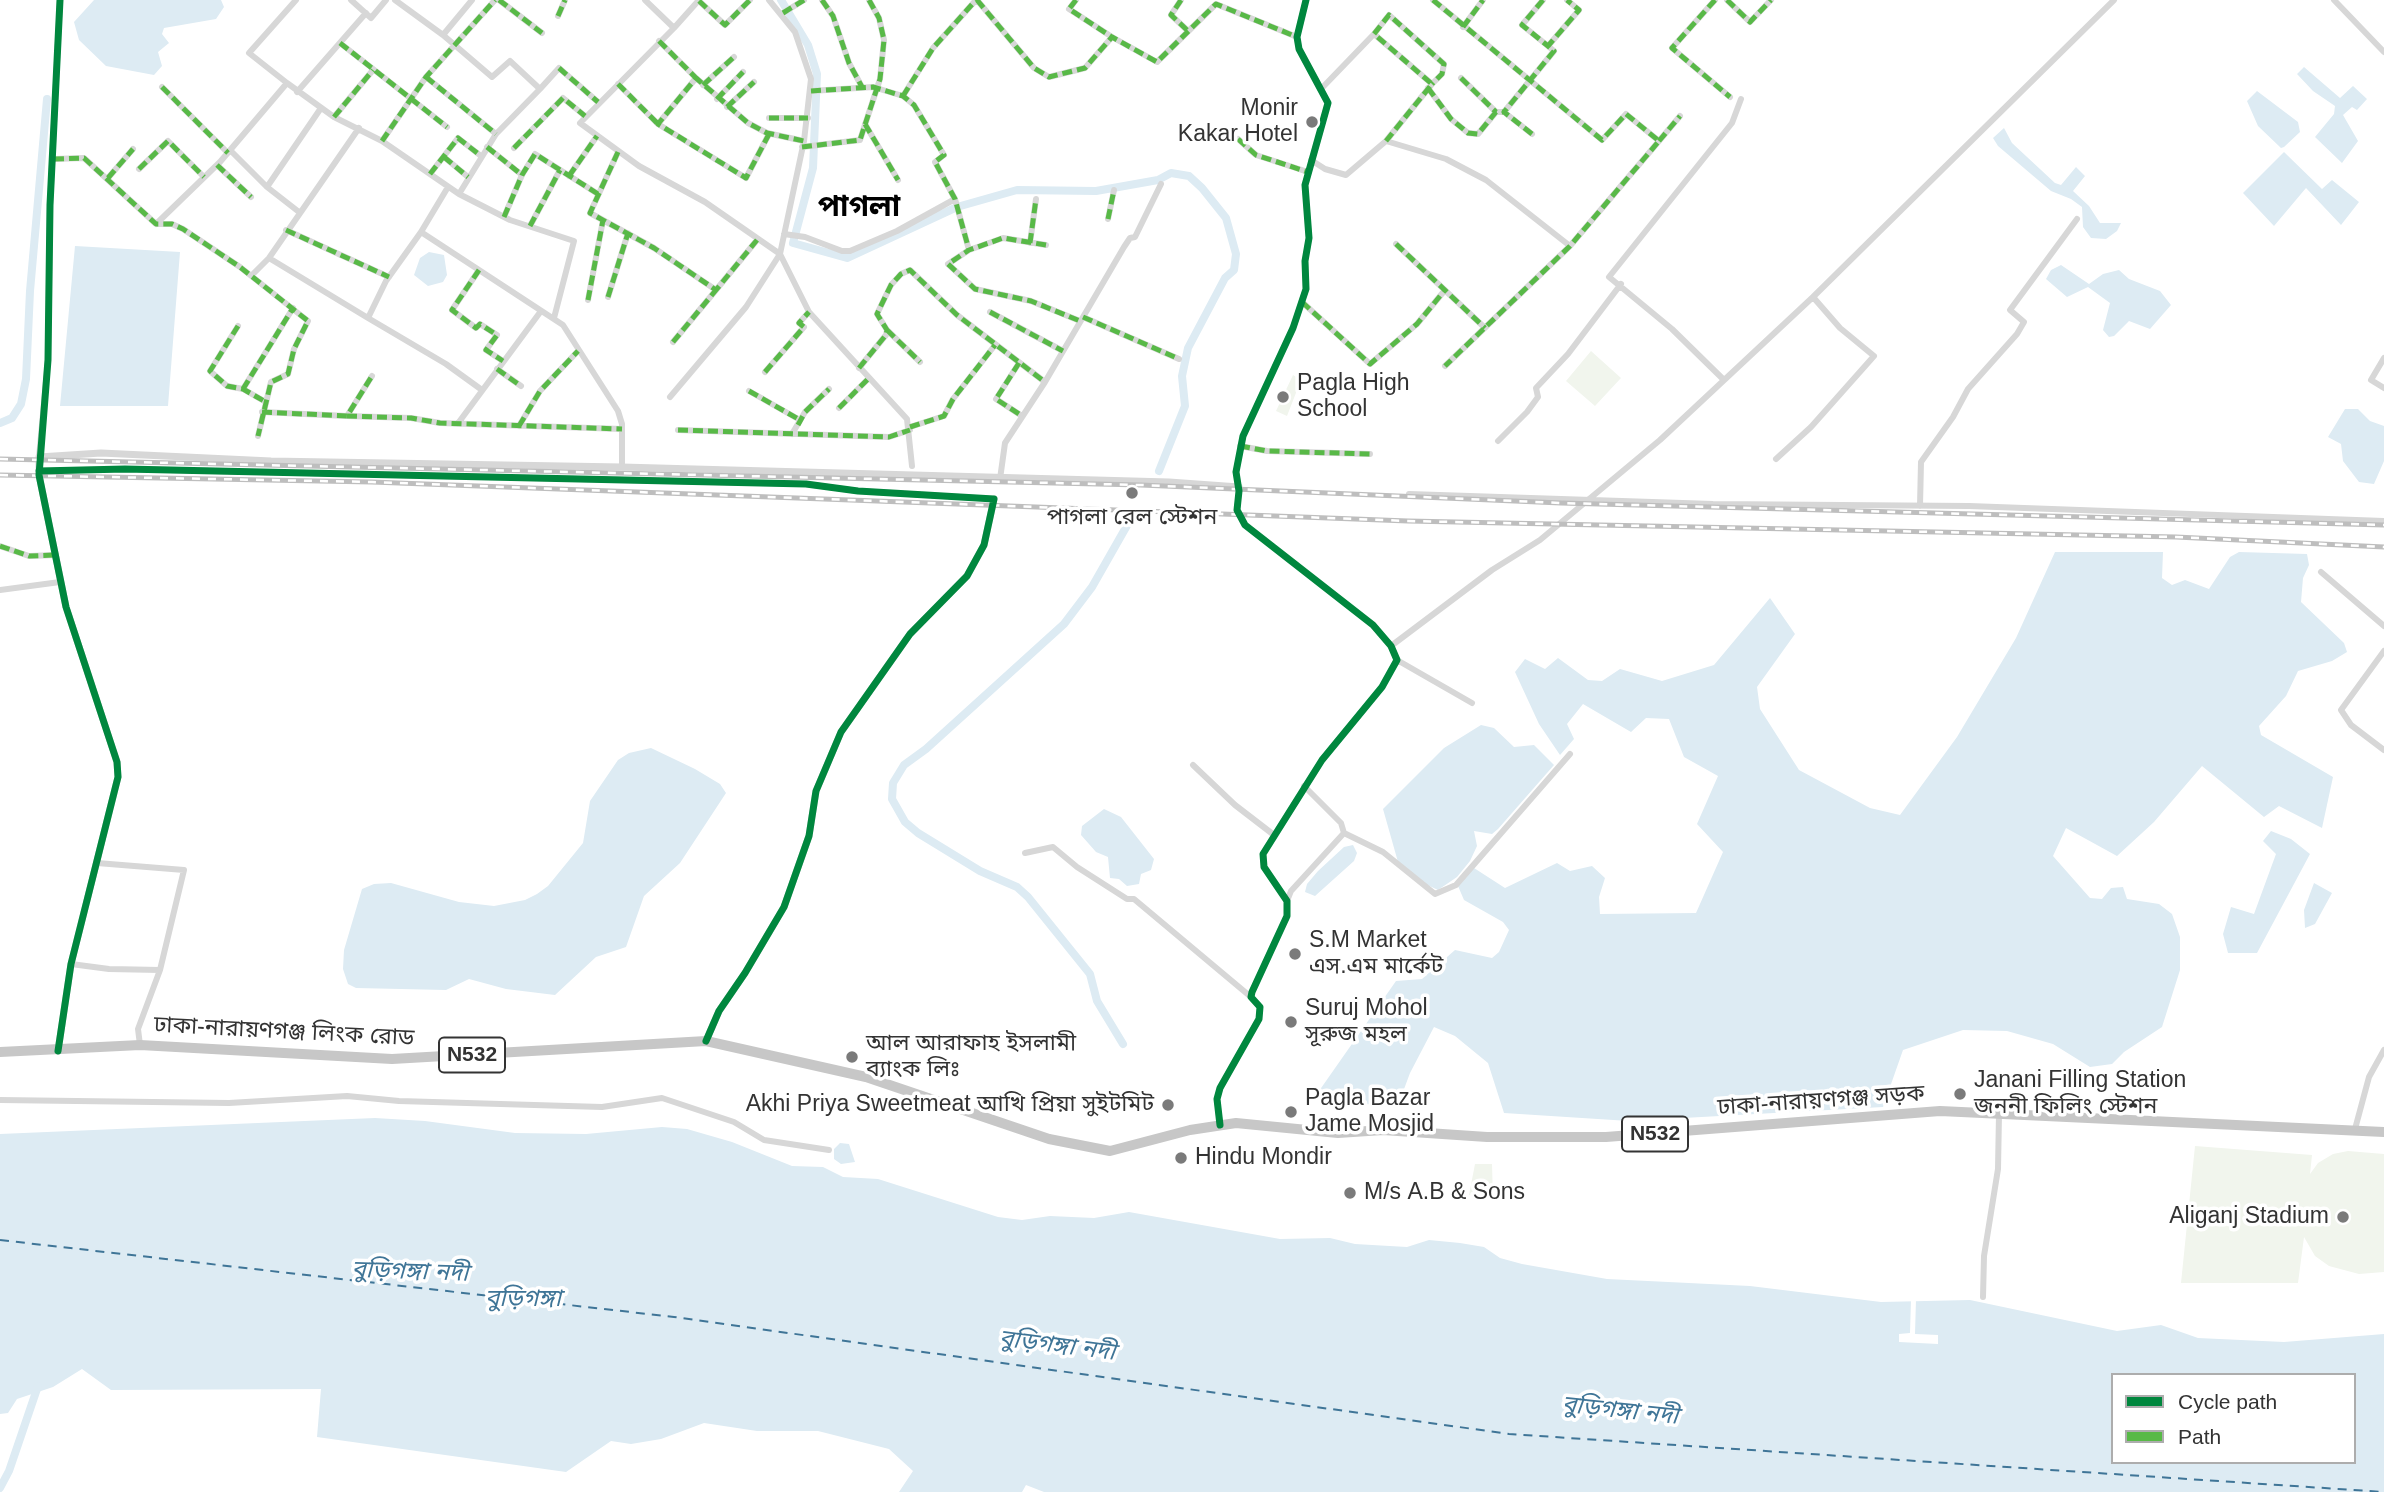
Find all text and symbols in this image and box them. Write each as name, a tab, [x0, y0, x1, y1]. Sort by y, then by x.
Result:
place label: Monir Kakar Hotel	[1178, 95, 1298, 149]
marker: Monir Kakar Hotel	[1304, 114, 1320, 130]
district label: পাগলা	[818, 190, 900, 226]
place label: Pagla High School	[1297, 370, 1410, 424]
marker: Pagla High School	[1275, 389, 1291, 405]
marker: পাগলা রেল স্টেশন	[1124, 485, 1140, 501]
place label: পাগলা রেল স্টেশন	[1047, 504, 1217, 532]
place label: S.M Market এস.এম মার্কেট	[1309, 927, 1443, 981]
marker: S.M Market এস.এম মার্কেট	[1287, 946, 1303, 962]
place label: Suruj Mohol সূরুজ মহল	[1305, 995, 1428, 1049]
street label: ঢাকা-নারায়ণগঞ্জ লিংক রোড	[153, 1011, 415, 1053]
marker: Suruj Mohol সূরুজ মহল	[1283, 1014, 1299, 1030]
place label: আল আরাফাহ ইসলামী ব্যাংক লিঃ	[866, 1030, 1076, 1084]
road number: N532	[439, 1038, 505, 1072]
marker: আল আরাফাহ ইসলামী ব্যাংক লিঃ	[844, 1049, 860, 1065]
place label: Janani Filling Station জননী ফিলিং স্টেশন	[1974, 1067, 2186, 1121]
street label: ঢাকা-নারায়ণগঞ্জ সড়ক	[1717, 1080, 1925, 1122]
place label: Pagla Bazar Jame Mosjid	[1305, 1085, 1434, 1139]
marker: Janani Filling Station জননী ফিলিং স্টেশন	[1952, 1086, 1968, 1102]
place label: Akhi Priya Sweetmeat আখি প্রিয়া সুইটমিট	[746, 1091, 1154, 1119]
marker: Akhi Priya Sweetmeat আখি প্রিয়া সুইটমিট	[1160, 1097, 1176, 1113]
marker: Pagla Bazar Jame Mosjid	[1283, 1104, 1299, 1120]
road number: N532	[1622, 1116, 1688, 1152]
place label: Hindu Mondir	[1195, 1144, 1332, 1172]
marker: Hindu Mondir	[1173, 1150, 1189, 1166]
place label: M/s A.B & Sons	[1364, 1179, 1525, 1207]
marker: M/s A.B & Sons	[1342, 1185, 1358, 1201]
place label: Aliganj Stadium	[2169, 1203, 2329, 1231]
marker: Aliganj Stadium	[2335, 1209, 2351, 1225]
water label: বুড়িগঙ্গা নদী	[351, 1256, 469, 1288]
water label: বুড়িগঙ্গা	[485, 1285, 561, 1313]
water label: বুড়িগঙ্গা নদী	[997, 1325, 1117, 1367]
legend	[2111, 1373, 2356, 1464]
text: Cycle path	[2178, 1390, 2277, 1413]
water label: বুড়িগঙ্গা নদী	[1560, 1391, 1680, 1431]
text: Path	[2178, 1425, 2221, 1448]

